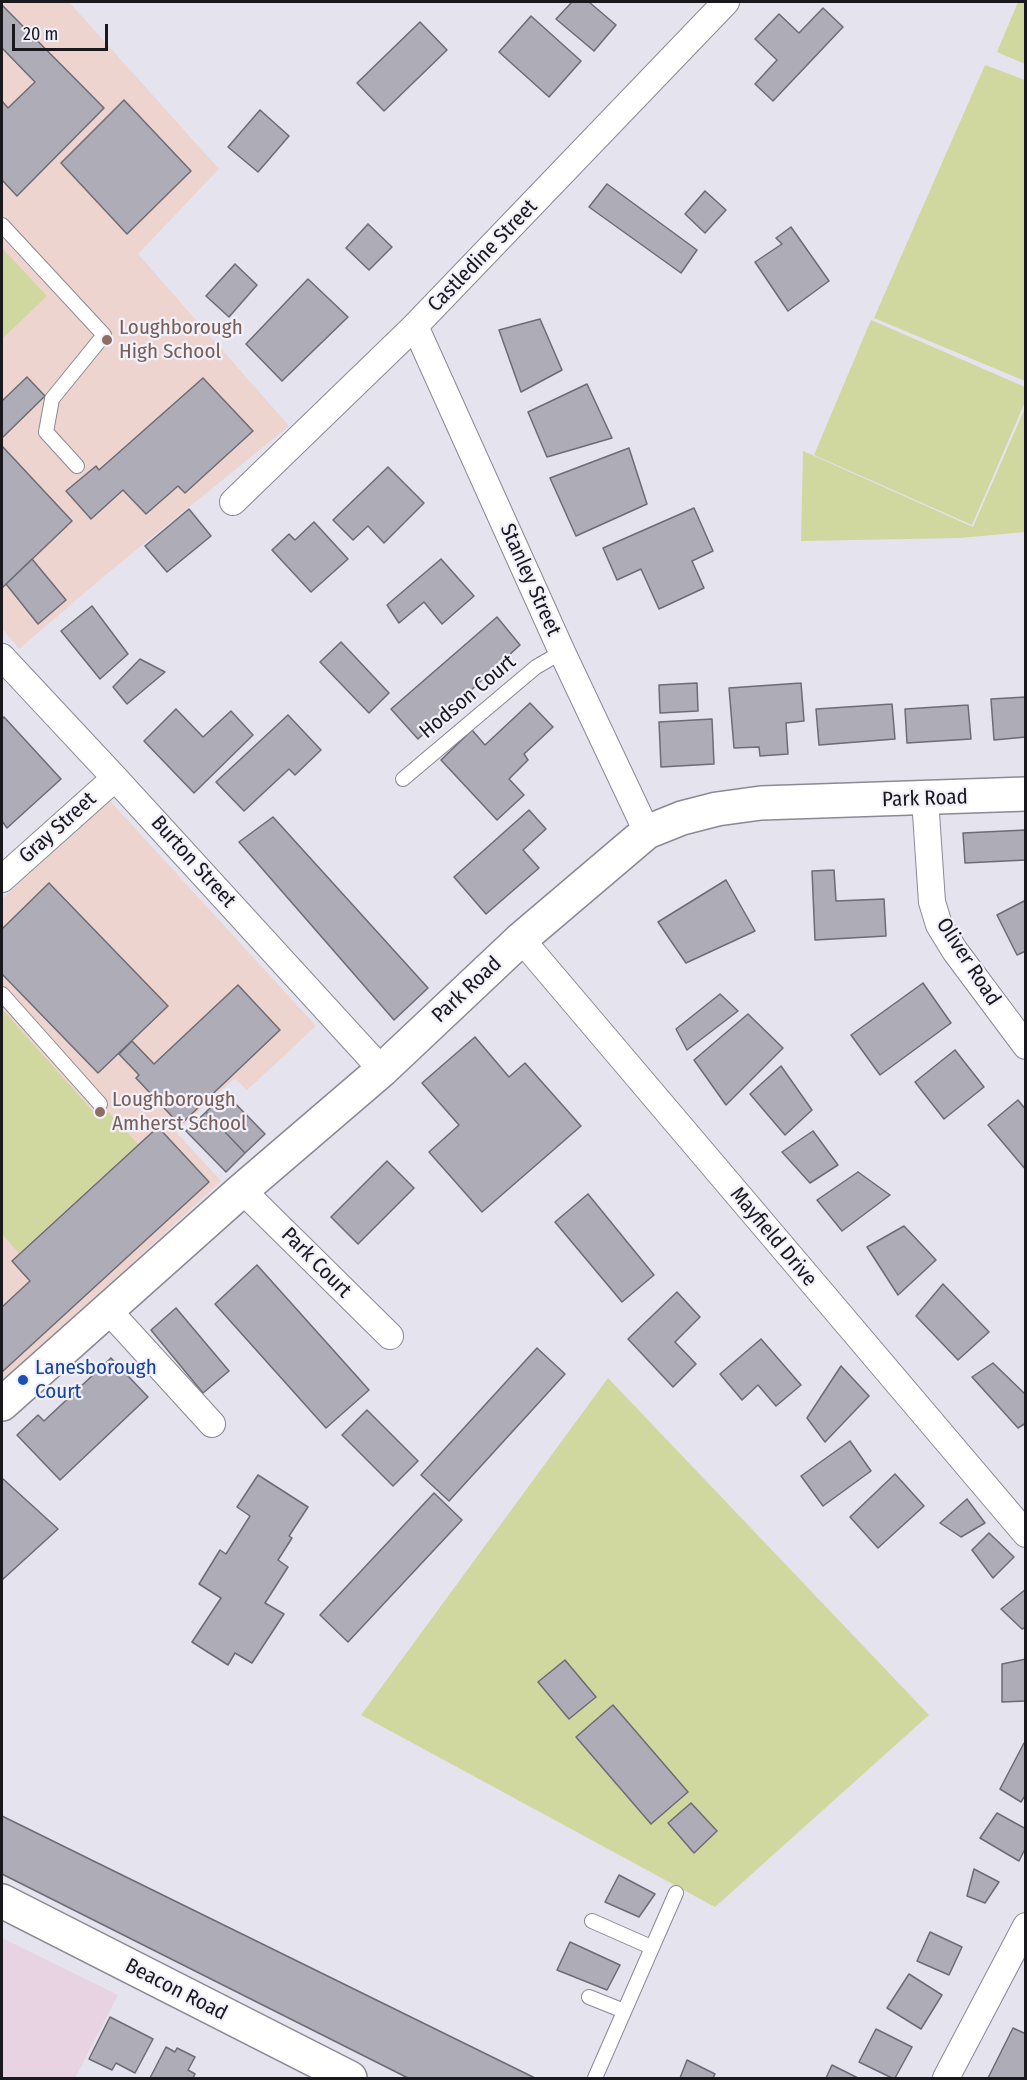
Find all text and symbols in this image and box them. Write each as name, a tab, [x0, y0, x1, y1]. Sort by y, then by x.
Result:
scale bar	[15, 12, 111, 50]
text: 20 m	[23, 23, 58, 45]
street label: Castledine Street	[423, 195, 543, 317]
place label: Loughborough High School	[119, 315, 243, 365]
marker: Loughborough High School	[100, 333, 114, 347]
street label: Stanley Street	[494, 520, 566, 640]
street label: Hodson Court	[415, 650, 521, 744]
street label: Park Road	[882, 785, 968, 813]
street label: Gray Street	[14, 787, 102, 869]
street label: Burton Street	[145, 811, 241, 913]
street label: Oliver Road	[930, 913, 1006, 1011]
street label: Park Road	[427, 952, 507, 1028]
place label: Loughborough Amherst School	[112, 1087, 247, 1137]
marker: Loughborough Amherst School	[93, 1105, 107, 1119]
street label: Mayfield Drive	[724, 1182, 822, 1292]
street label: Park Court	[276, 1223, 356, 1303]
place label: Lanesborough Court	[35, 1355, 157, 1405]
marker: Lanesborough Court	[16, 1373, 30, 1387]
street label: Beacon Road	[121, 1954, 231, 2026]

